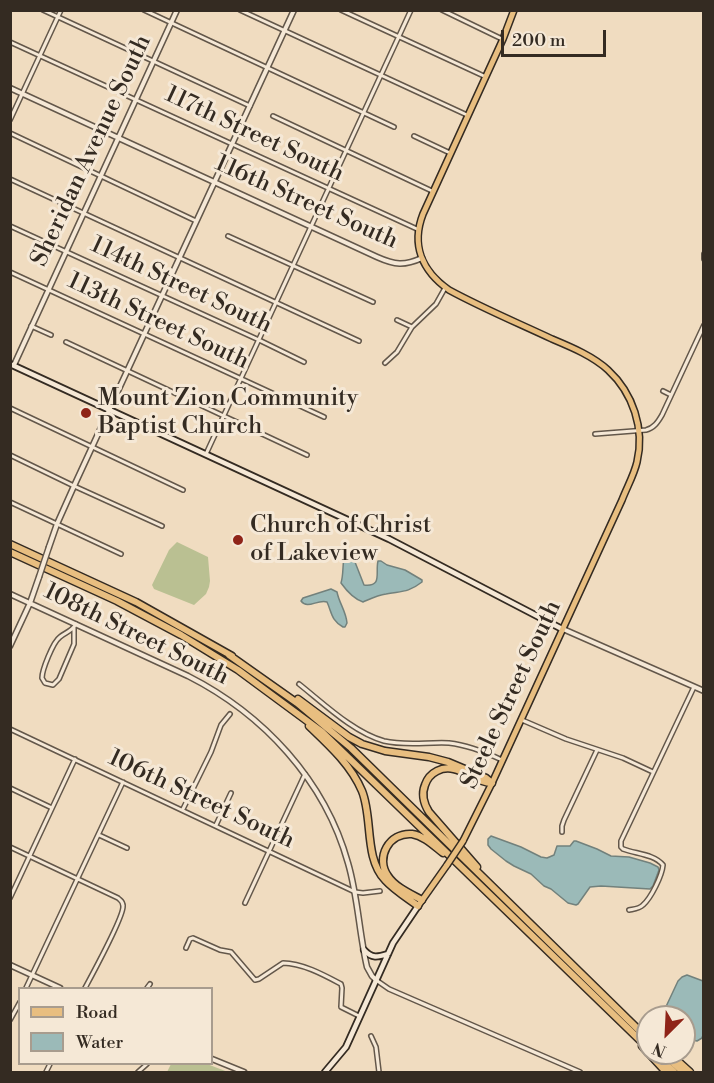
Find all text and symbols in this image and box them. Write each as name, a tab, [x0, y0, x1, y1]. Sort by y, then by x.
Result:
scale bar	[504, 18, 609, 56]
text: 200 m	[512, 29, 566, 52]
street label: Sheridan Avenue South	[26, 31, 158, 271]
street label: 117th Street South	[160, 81, 348, 189]
street label: 116th Street South	[210, 150, 402, 256]
street label: 114th Street South	[86, 231, 276, 341]
street label: 113th Street South	[63, 267, 253, 377]
place label: Mount Zion Community Baptist Church	[98, 385, 358, 441]
marker: Mount Zion Community Baptist Church	[79, 406, 93, 420]
place label: Church of Christ of Lakeview	[250, 512, 431, 568]
marker: Church of Christ of Lakeview	[231, 533, 245, 547]
street label: 108th Street South	[39, 578, 233, 692]
street label: Steele Street South	[456, 596, 568, 794]
street label: 106th Street South	[103, 744, 299, 856]
legend	[18, 987, 213, 1065]
text: Road	[76, 1001, 118, 1024]
north arrow	[636, 1005, 696, 1065]
text: Water	[76, 1031, 123, 1054]
text: N	[650, 1038, 669, 1061]

